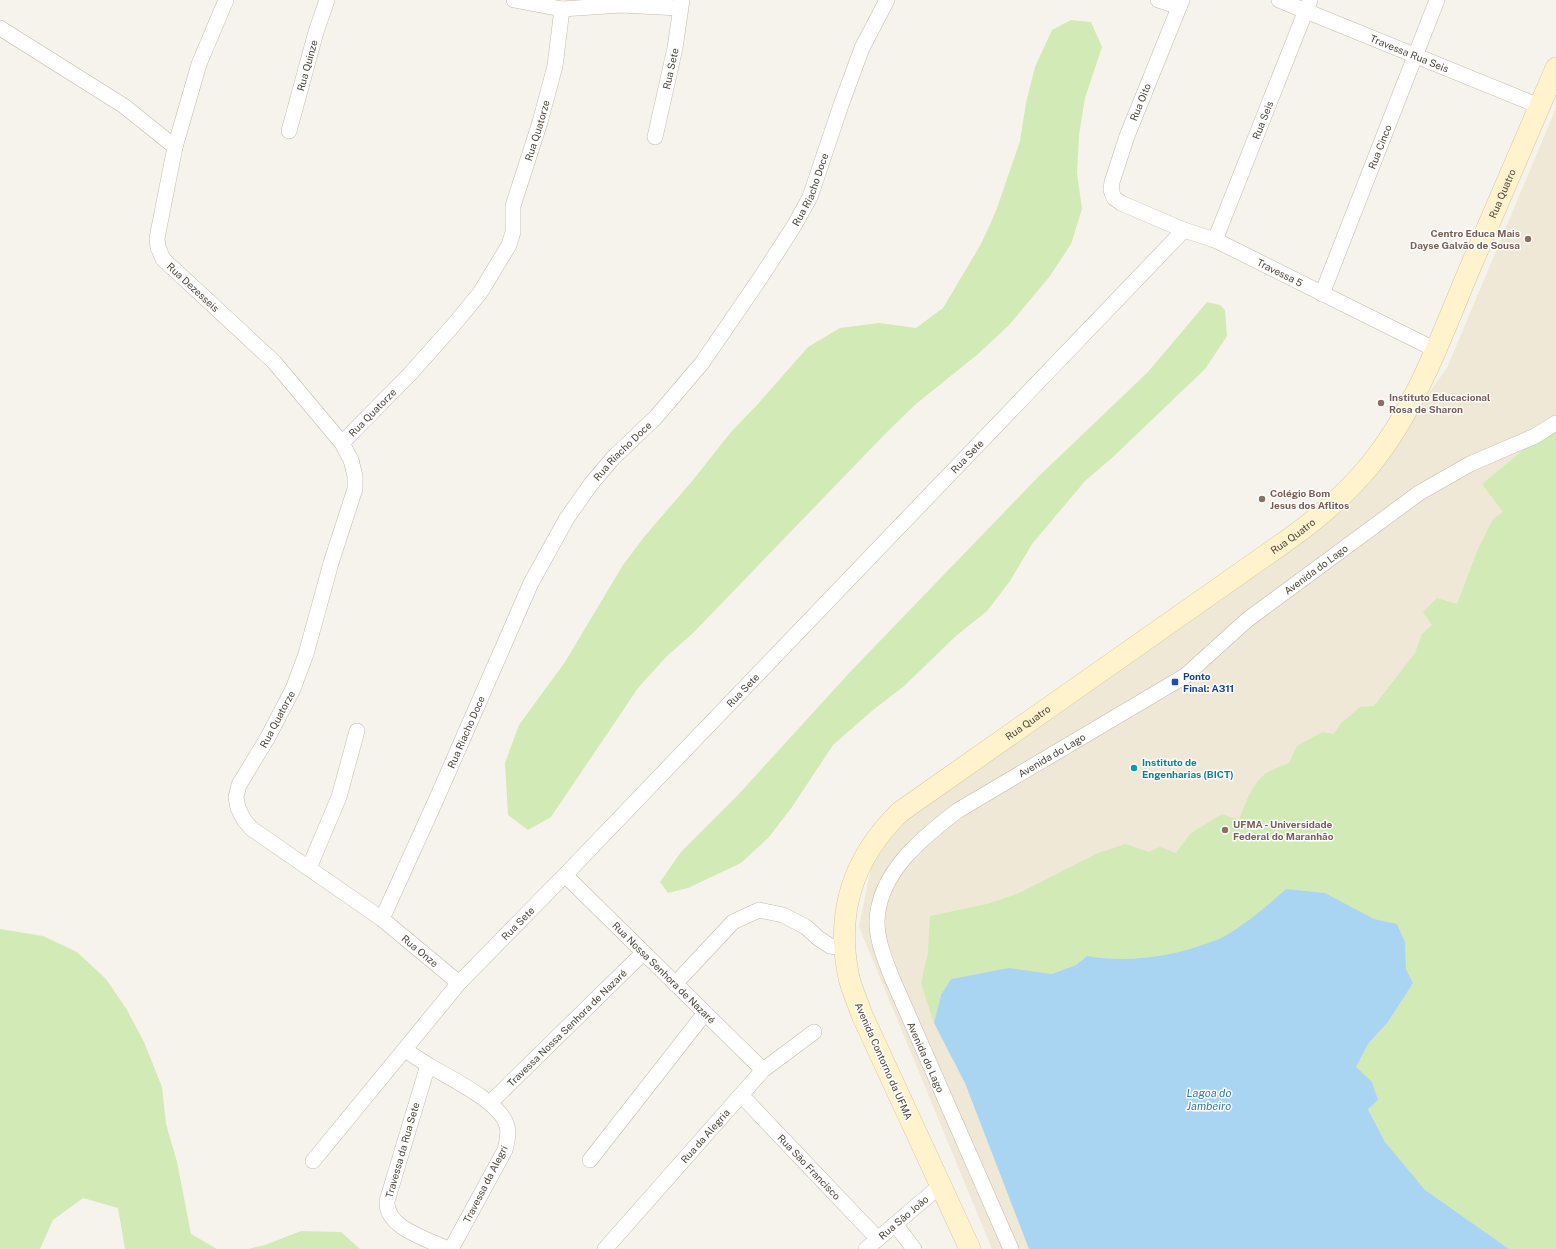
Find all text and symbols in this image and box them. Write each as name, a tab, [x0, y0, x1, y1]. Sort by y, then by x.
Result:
street label: Travessa Rua Seis	[1369, 32, 1451, 75]
street label: Rua Quinze	[294, 38, 320, 92]
street label: Rua Sete	[660, 47, 681, 91]
street label: Rua Oito	[1127, 81, 1153, 123]
street label: Rua Quatorze	[522, 98, 552, 162]
street label: Rua Seis	[1249, 99, 1275, 141]
street label: Rua Cinco	[1365, 123, 1394, 171]
street label: Rua Riacho Doce	[789, 151, 830, 228]
street label: Rua Quatro	[1486, 167, 1518, 220]
place label: Centro Educa Mais Dayse Galvão de Sousa	[1410, 227, 1520, 251]
marker: Centro Educa Mais Dayse Galvão de Sousa	[1523, 234, 1533, 244]
street label: Travessa 5	[1255, 256, 1305, 289]
street label: Rua Dezesseis	[165, 260, 222, 314]
street label: Rua Quatorze	[346, 386, 399, 439]
place label: Instituto Educacional Rosa de Sharon	[1389, 391, 1490, 415]
marker: Instituto Educacional Rosa de Sharon	[1376, 398, 1386, 408]
street label: Rua Riacho Doce	[591, 419, 654, 483]
street label: Rua Sete	[948, 437, 986, 476]
place label: Colégio Bom Jesus dos Aflitos	[1270, 487, 1349, 511]
marker: Colégio Bom Jesus dos Aflitos	[1257, 494, 1267, 504]
street label: Rua Quatro	[1268, 515, 1318, 556]
street label: Avenida do Lago	[1282, 542, 1350, 597]
street label: Rua Sete	[724, 670, 762, 709]
place label: Ponto Final: A311	[1183, 670, 1234, 694]
marker: Ponto Final: A311	[1170, 677, 1180, 687]
street label: Rua Quatorze	[257, 688, 297, 750]
street label: Rua Riacho Doce	[445, 693, 487, 770]
street label: Rua Quatro	[1003, 702, 1053, 742]
street label: Avenida do Lago	[1016, 730, 1088, 779]
place label: Instituto de Engenharias (BICT)	[1142, 756, 1234, 780]
marker: Instituto de Engenharias (BICT)	[1129, 763, 1139, 773]
place label: UFMA - Universidade Federal do Maranhão	[1233, 818, 1334, 842]
marker: UFMA - Universidade Federal do Maranhão	[1220, 825, 1230, 835]
street label: Rua Sete	[499, 904, 537, 942]
street label: Rua Nossa Senhora de Nazaré	[610, 919, 718, 1026]
street label: Rua Onze	[399, 932, 441, 970]
street label: Travessa Nossa Senhora de Nazaré	[504, 966, 629, 1089]
street label: Avenida Contorno da UFMA	[853, 1000, 915, 1122]
street label: Avenida do Lago	[905, 1020, 947, 1094]
water label: Lagoa do Jambeiro	[1187, 1087, 1231, 1112]
street label: Travessa da Rua Sete	[383, 1100, 422, 1199]
street label: Rua da Alegria	[678, 1106, 732, 1165]
street label: Rua São Francisco	[775, 1132, 843, 1202]
street label: Travessa da Alegri	[460, 1143, 510, 1225]
street label: Rua São João	[876, 1192, 931, 1242]

